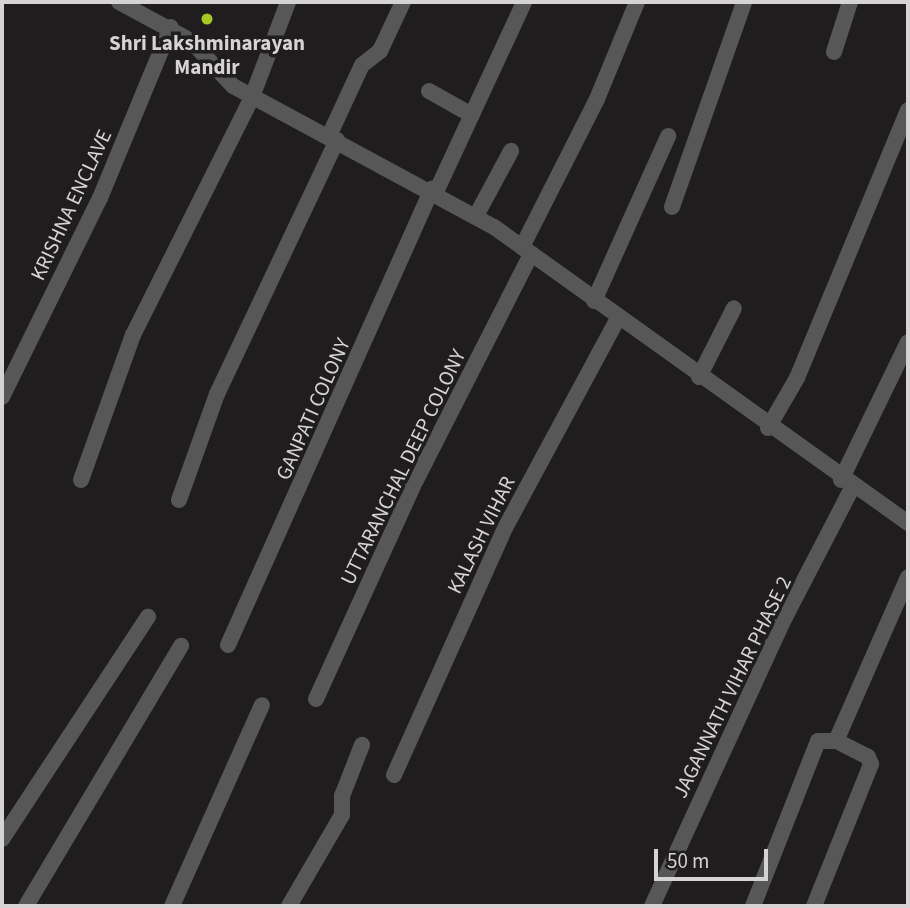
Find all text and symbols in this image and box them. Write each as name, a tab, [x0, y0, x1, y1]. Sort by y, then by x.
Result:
marker: Shri Lakshminarayan Mandir	[199, 11, 215, 27]
place label: Shri Lakshminarayan Mandir	[109, 30, 305, 80]
street label: KRISHNA ENCLAVE	[25, 126, 117, 284]
street label: GANPATI COLONY	[270, 334, 356, 484]
street label: UTTARANCHAL DEEP COLONY	[335, 345, 471, 589]
street label: KALASH VIHAR	[442, 472, 520, 598]
street label: JAGANNATH VIHAR PHASE 2	[667, 572, 797, 802]
scale bar	[658, 834, 772, 878]
text: 50 m	[667, 846, 709, 876]

